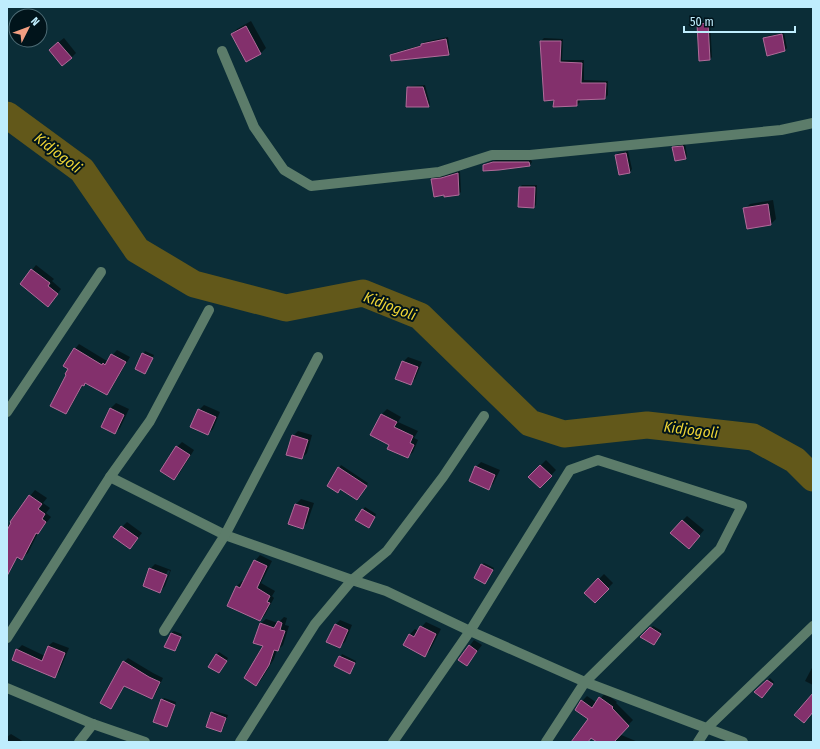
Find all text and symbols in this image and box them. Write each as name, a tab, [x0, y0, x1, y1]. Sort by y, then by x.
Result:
north arrow	[8, 8, 48, 48]
scale bar	[684, 8, 795, 34]
text: N	[28, 15, 42, 28]
text: 50 m	[690, 15, 714, 29]
water label: Kidjogoli	[31, 129, 85, 177]
water label: Kidjogoli	[361, 288, 419, 324]
water label: Kidjogoli	[663, 418, 720, 442]

